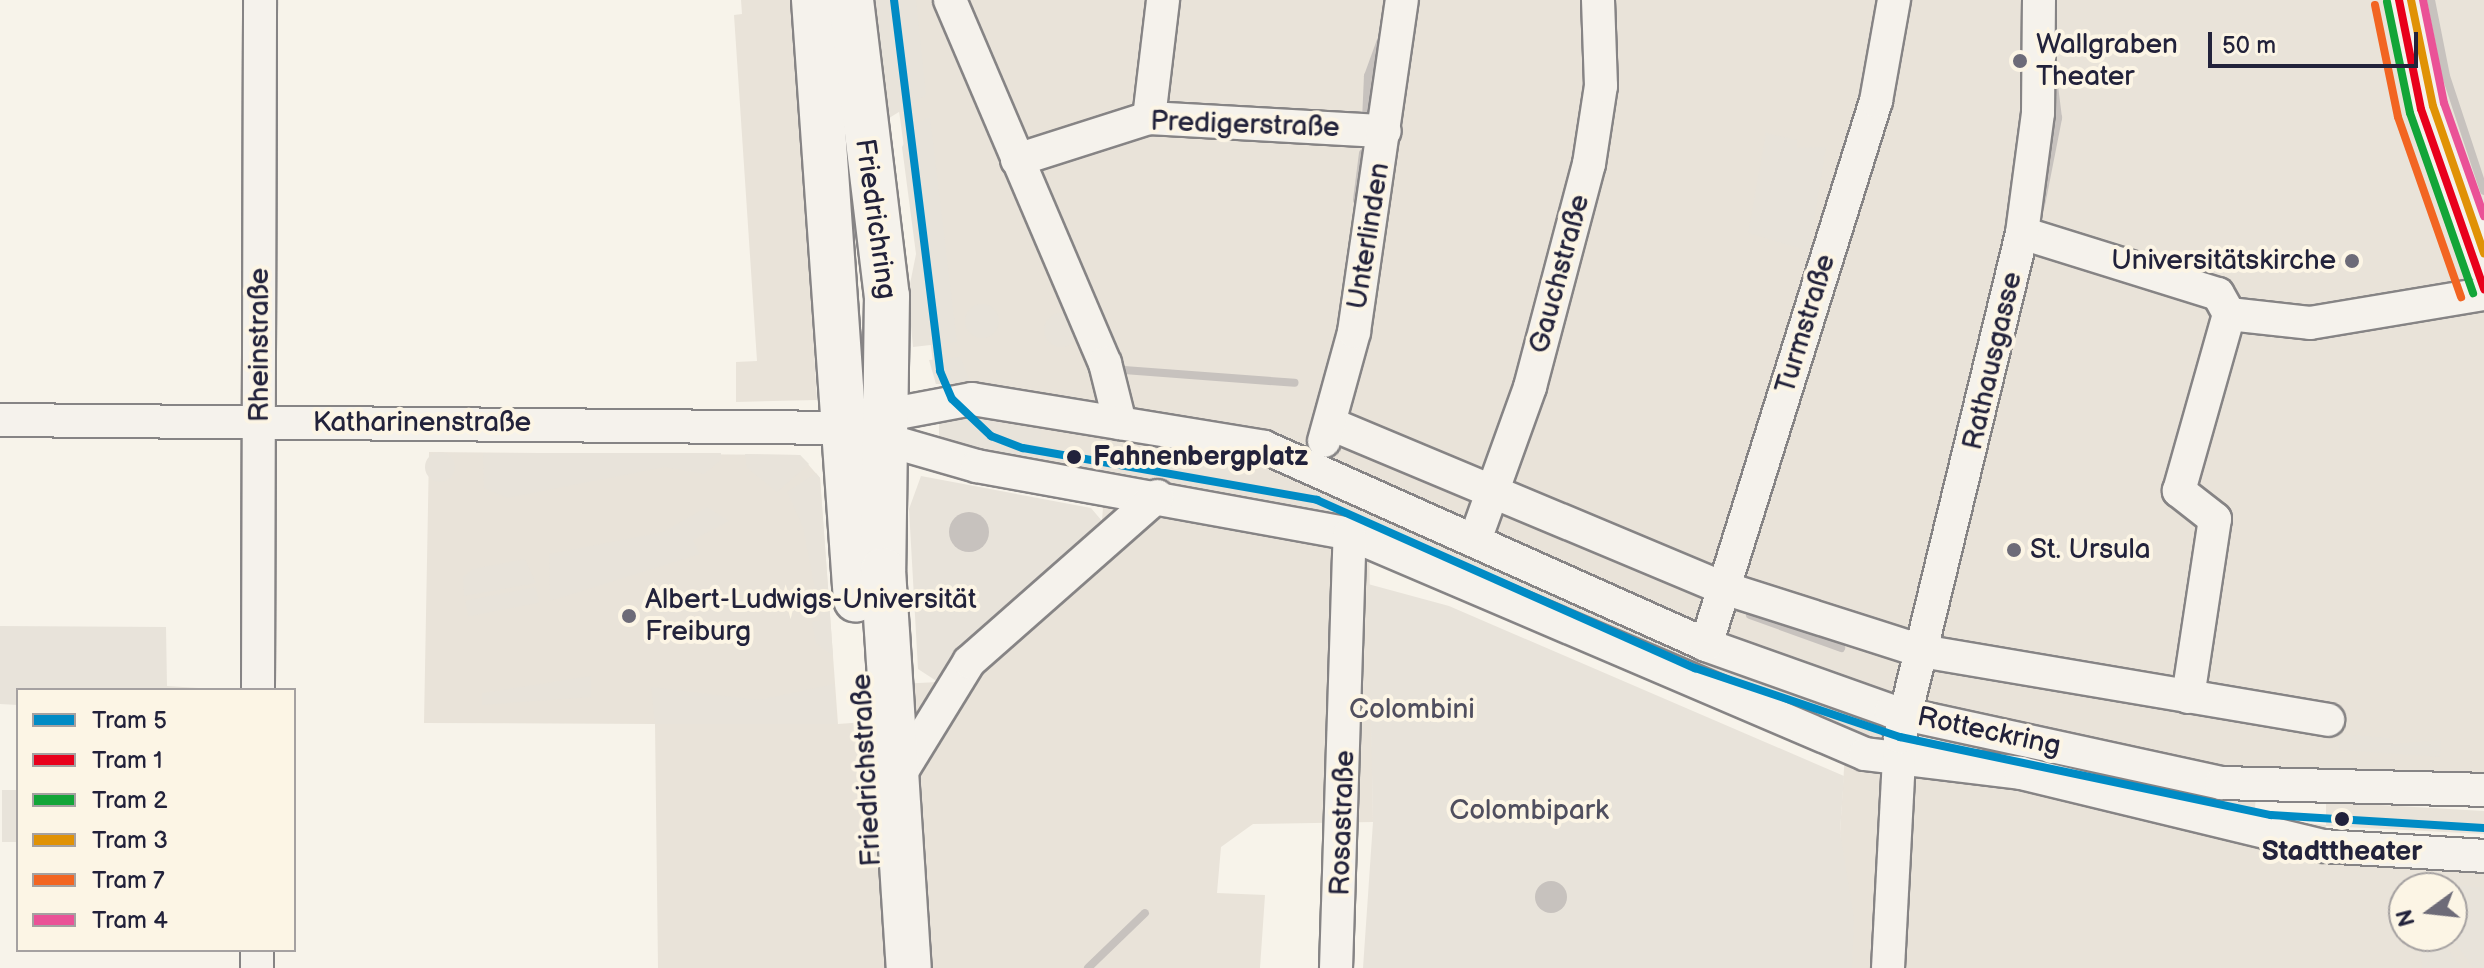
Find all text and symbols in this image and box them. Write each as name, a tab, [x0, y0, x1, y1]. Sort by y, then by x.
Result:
scale bar	[2212, 16, 2422, 66]
place label: Wallgraben Theater	[2036, 28, 2178, 94]
text: 50 m	[2222, 31, 2276, 60]
marker: Wallgraben Theater	[2011, 52, 2029, 70]
street label: Predigerstraße	[1150, 105, 1340, 145]
street label: Friedrichring	[847, 137, 903, 301]
street label: Unterlinden	[1341, 160, 1397, 312]
street label: Gauchstraße	[1523, 191, 1597, 357]
place label: Universitätskirche	[2111, 244, 2336, 278]
street label: Turmstraße	[1769, 250, 1843, 398]
marker: Universitätskirche	[2343, 252, 2361, 270]
street label: Rheinstraße	[243, 268, 277, 422]
street label: Rathausgasse	[1956, 269, 2030, 453]
street label: Katharinenstraße	[313, 406, 531, 440]
place label: Fahnenbergplatz	[1093, 440, 1308, 474]
marker: Fahnenbergplatz	[1062, 445, 1086, 469]
place label: St. Ursula	[2030, 533, 2151, 567]
marker: St. Ursula	[2005, 541, 2023, 559]
place label: Albert-Ludwigs-Universität Freiburg	[645, 583, 977, 649]
marker: Albert-Ludwigs-Universität Freiburg	[620, 607, 638, 625]
street label: Friedrichstraße	[845, 673, 889, 867]
legend	[16, 688, 296, 952]
park label: Colombini	[1349, 693, 1475, 727]
street label: Rotteckring	[1914, 700, 2064, 764]
text: Tram 5	[92, 706, 167, 735]
text: Tram 1	[92, 746, 163, 775]
street label: Rosastraße	[1324, 750, 1362, 896]
text: Tram 2	[92, 786, 167, 815]
park label: Colombipark	[1449, 794, 1609, 828]
marker: Stadttheater	[2330, 807, 2354, 831]
text: Tram 3	[92, 826, 168, 855]
place label: Stadttheater	[2262, 835, 2422, 869]
text: Tram 7	[92, 866, 164, 895]
north arrow	[2388, 872, 2468, 952]
text: Tram 4	[92, 906, 168, 935]
text: N	[2391, 906, 2421, 929]

